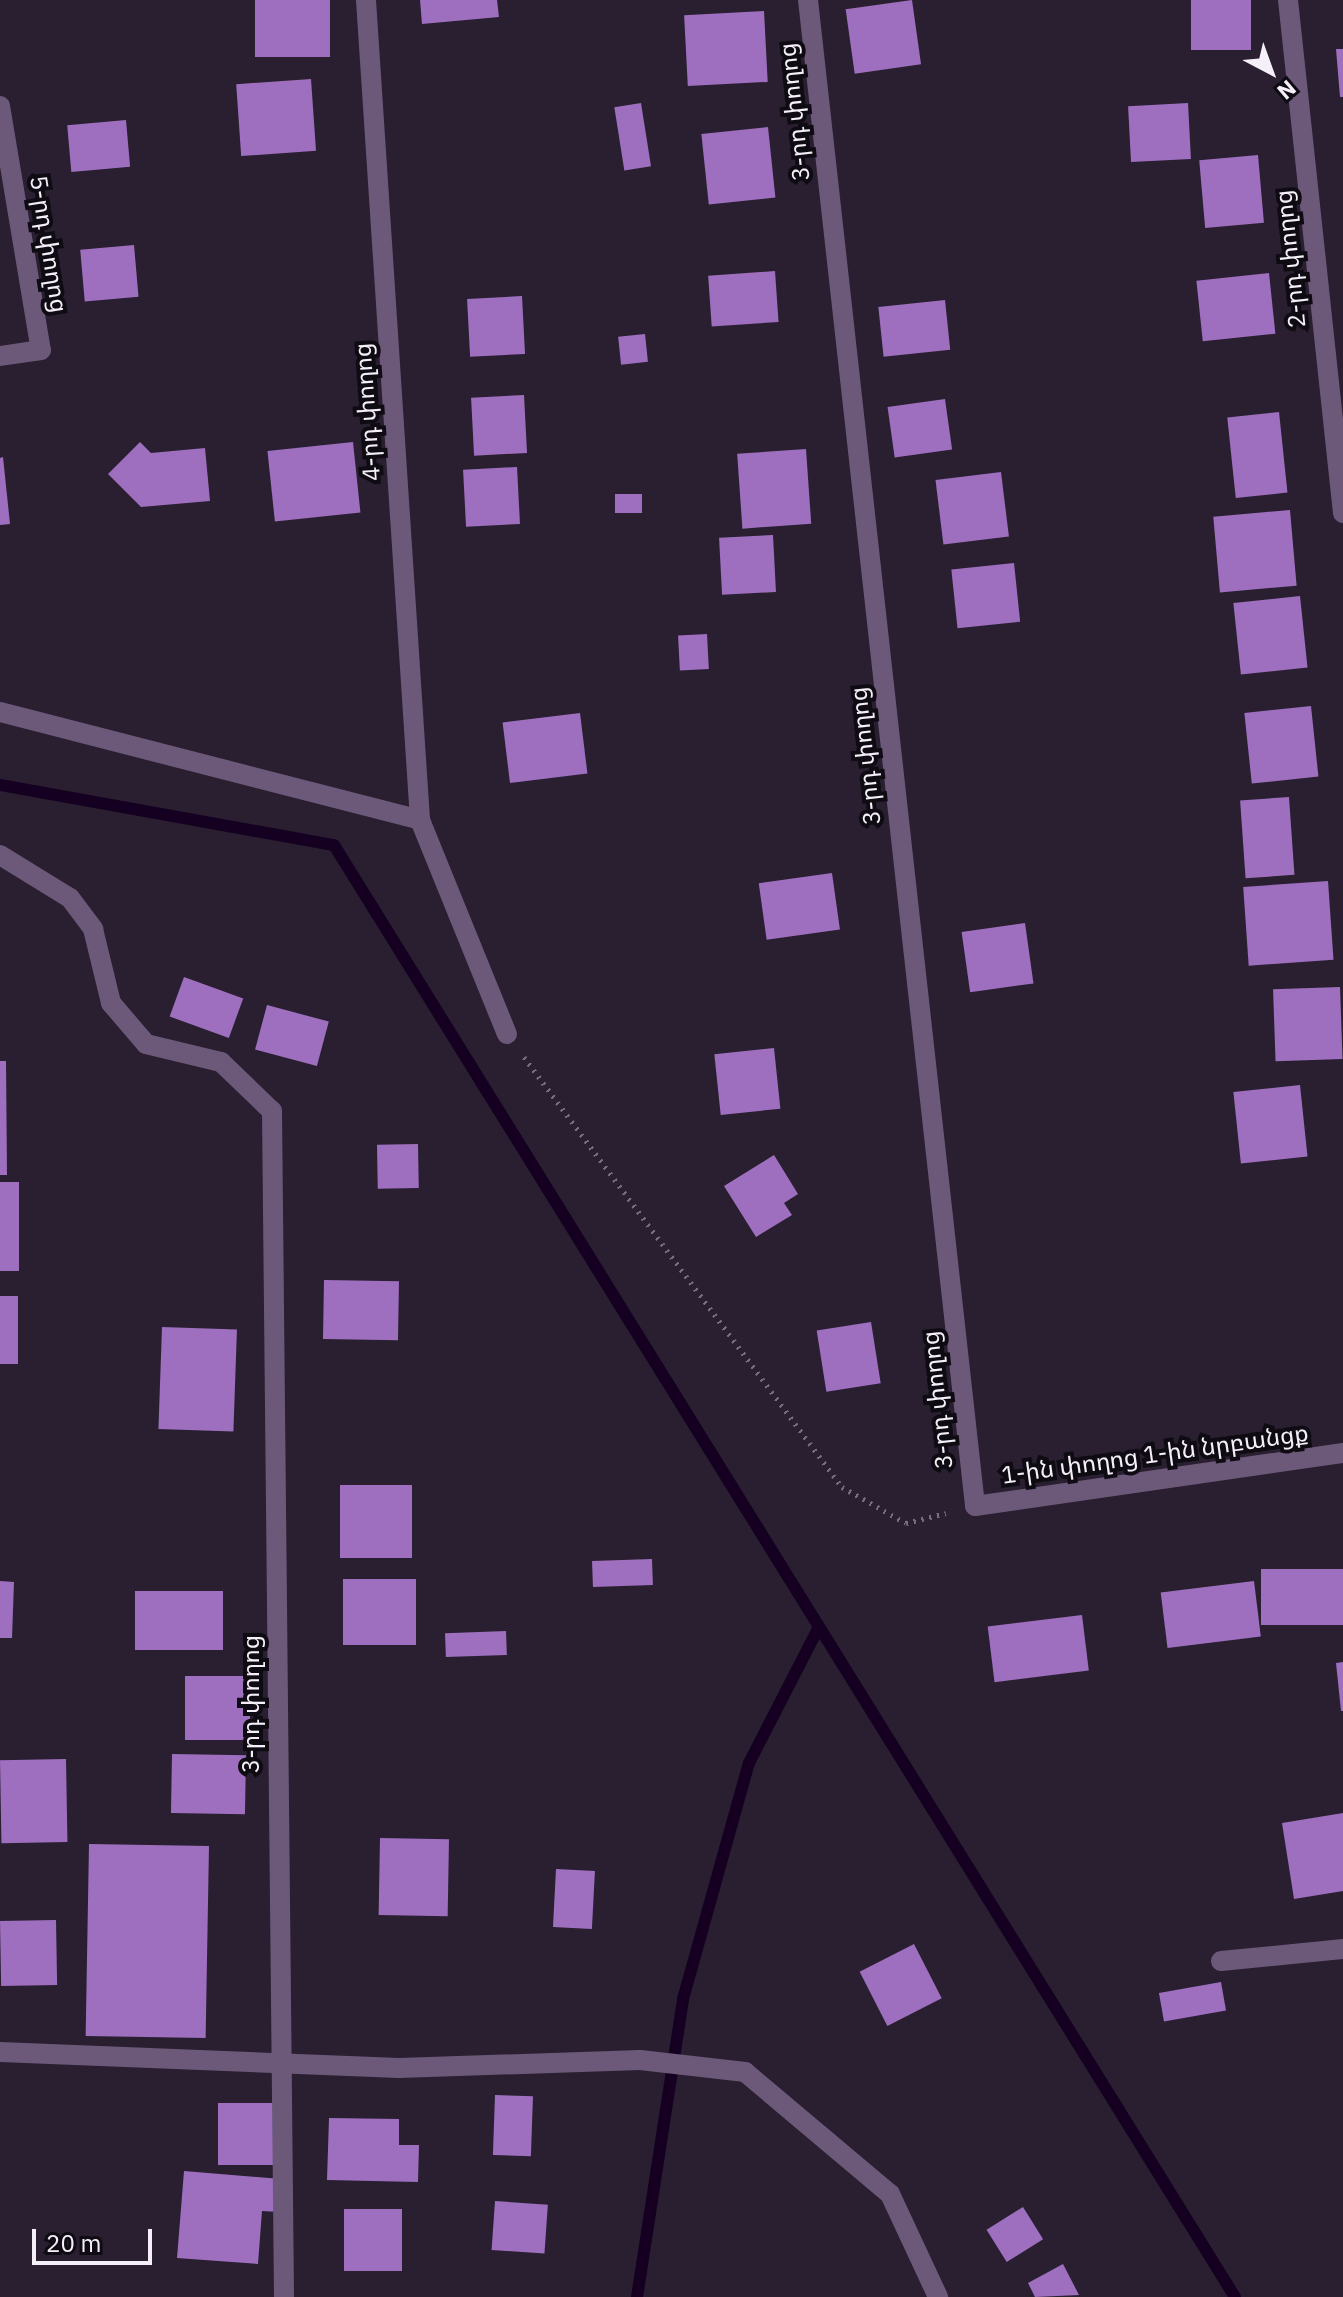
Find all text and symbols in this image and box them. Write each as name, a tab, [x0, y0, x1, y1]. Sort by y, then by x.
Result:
north arrow	[1231, 32, 1311, 112]
street label: 3-րդ փողոց	[772, 42, 816, 182]
text: N	[1272, 74, 1303, 107]
street label: 5-րդ փողոց	[24, 173, 74, 315]
street label: 2-րդ փողոց	[1268, 189, 1312, 329]
street label: 4-րդ փողոց	[348, 342, 386, 482]
street label: 3-րդ փողոց	[843, 686, 887, 826]
street label: 3-րդ փողոց	[915, 1330, 959, 1470]
street label: 1-ին փողոց 1-ին նրբանցք	[1000, 1418, 1310, 1490]
street label: 3-րդ փողոց	[237, 1635, 265, 1773]
scale bar	[36, 2213, 156, 2263]
text: 20 m	[46, 2227, 101, 2259]

